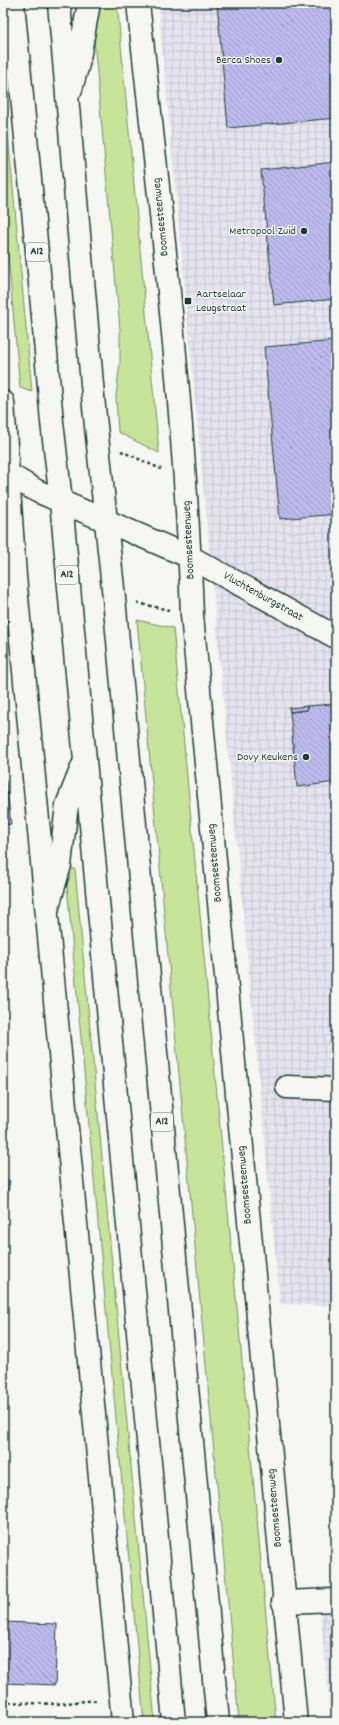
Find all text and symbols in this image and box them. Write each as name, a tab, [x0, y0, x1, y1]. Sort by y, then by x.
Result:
place label: Berca Shoes	[216, 52, 271, 69]
marker: Berca Shoes	[274, 55, 284, 65]
street label: Boomsesteenweg	[148, 177, 174, 257]
place label: Metropool Zuid	[229, 223, 296, 240]
marker: Metropool Zuid	[299, 226, 309, 236]
road number: A12	[26, 243, 48, 261]
place label: Aartselaar Leugstraat	[196, 286, 247, 317]
marker: Aartselaar Leugstraat	[183, 296, 193, 306]
street label: Boomsesteenweg	[178, 500, 200, 580]
road number: A12	[56, 566, 78, 584]
street label: Vluchtenburgstraat	[220, 568, 307, 626]
place label: Dovy Keukens	[237, 749, 298, 766]
marker: Dovy Keukens	[301, 752, 311, 762]
street label: Boomsesteenweg	[203, 823, 227, 903]
road number: A12	[151, 1113, 173, 1131]
street label: Boomsesteenweg	[233, 1145, 257, 1225]
street label: Boomsesteenweg	[263, 1468, 287, 1548]

